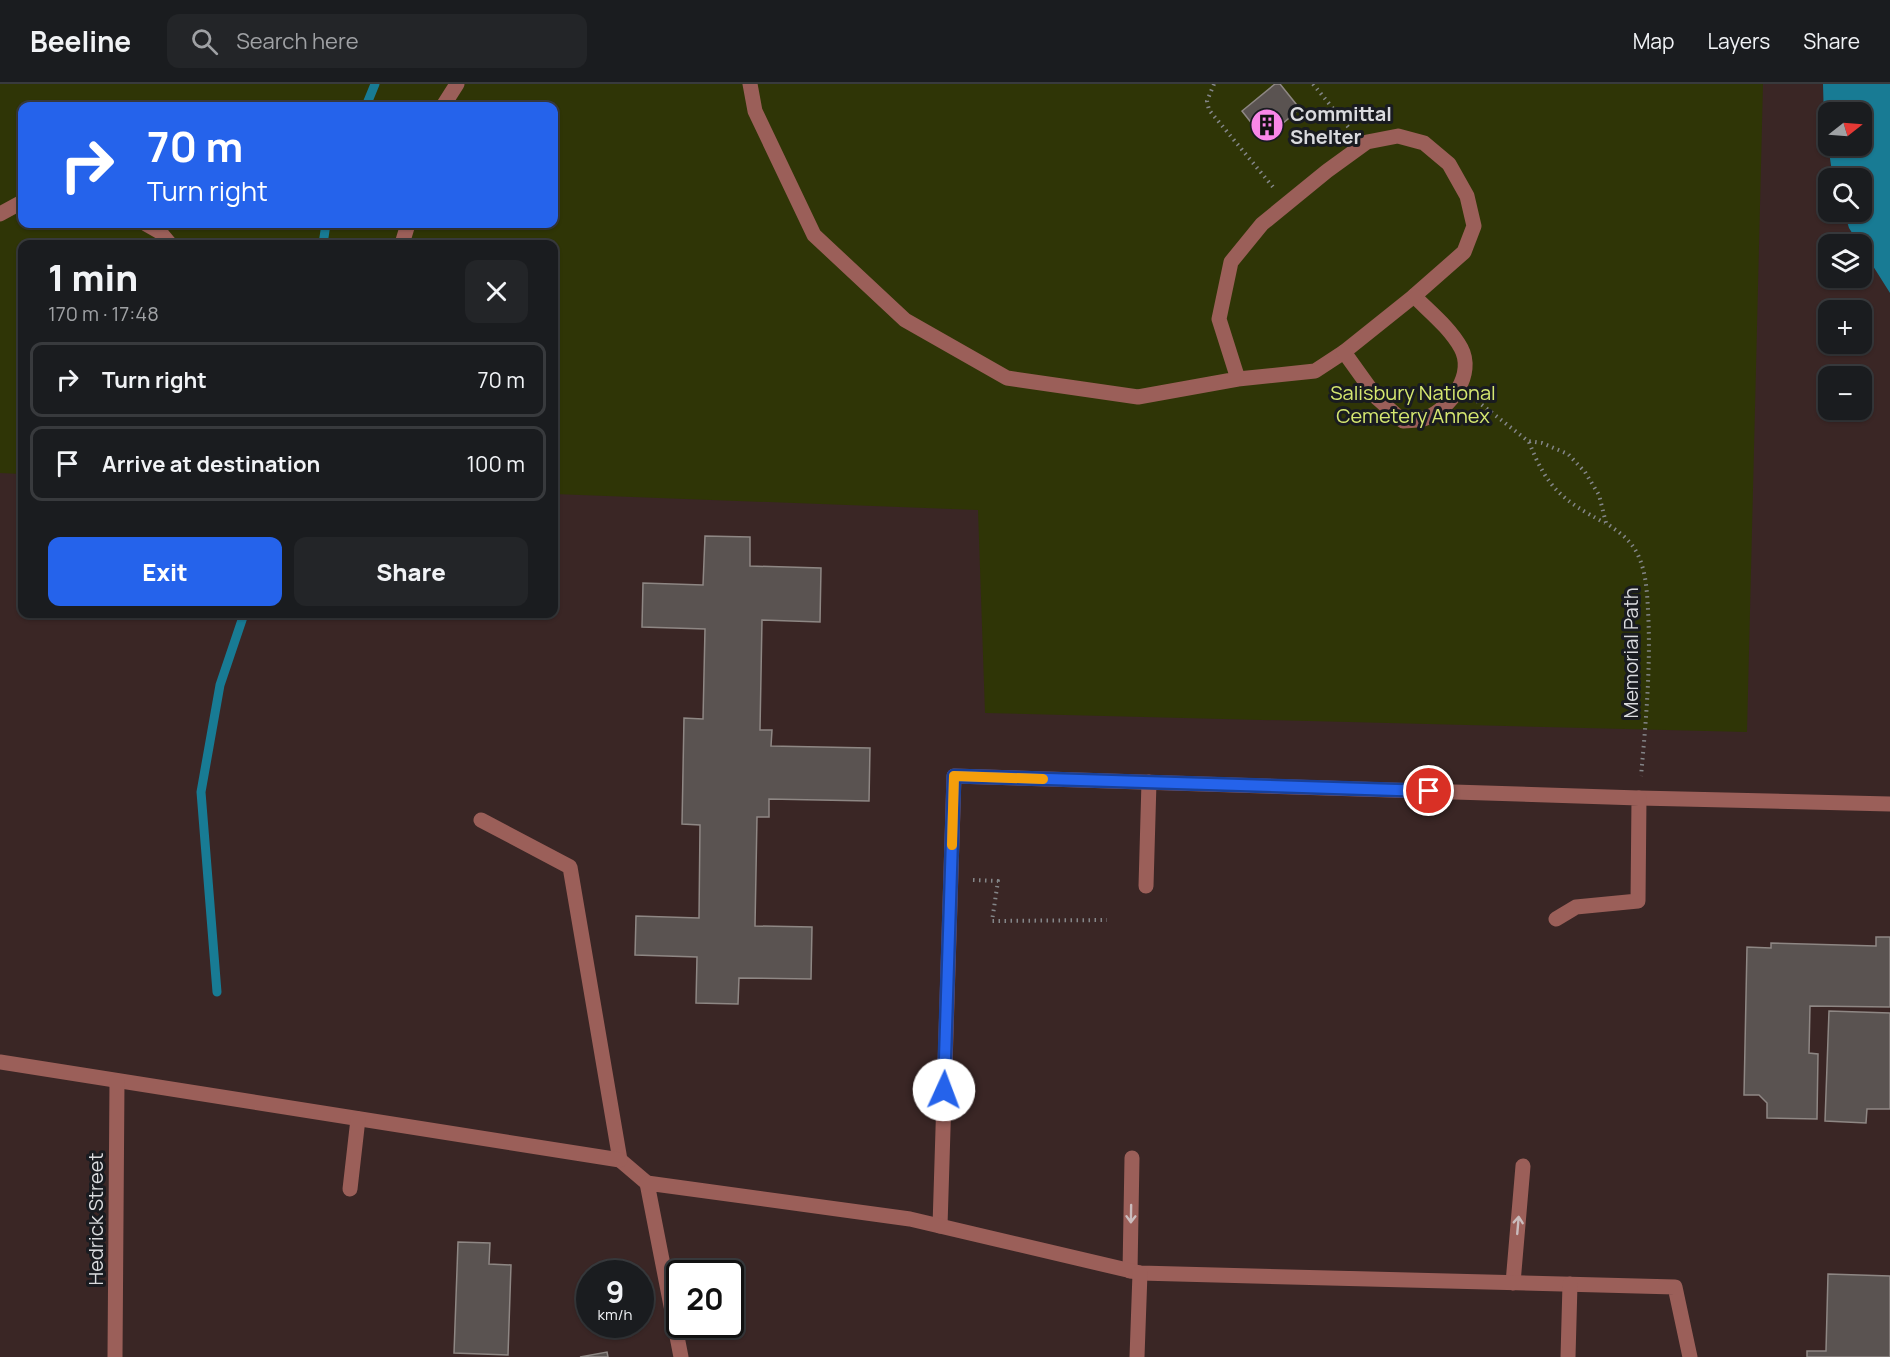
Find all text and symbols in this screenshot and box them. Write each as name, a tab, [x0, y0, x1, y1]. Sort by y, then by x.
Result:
search box	[167, 14, 587, 68]
text: Beeline	[30, 22, 131, 60]
icon: search	[188, 25, 221, 58]
text: Search here	[236, 26, 359, 56]
text: Map	[1633, 27, 1674, 55]
text: Layers	[1707, 27, 1770, 55]
text: Share	[1803, 27, 1860, 55]
place label: Committal Shelter	[1290, 100, 1392, 150]
north arrow	[1818, 102, 1872, 156]
map controls	[1818, 102, 1872, 420]
building icon: Committal Shelter	[1249, 107, 1285, 143]
text: 70 m	[147, 117, 243, 175]
icon: right	[48, 126, 126, 204]
button: search	[1818, 168, 1872, 222]
text: Turn right	[147, 172, 268, 209]
button: layers	[1818, 234, 1872, 288]
text: 1 min	[48, 253, 138, 302]
button: close	[465, 260, 528, 323]
text: 170 m · 17:48	[48, 300, 159, 327]
button: +	[1818, 300, 1872, 354]
icon: right	[51, 363, 84, 396]
text: Turn right	[102, 365, 207, 395]
text: 70 m	[477, 365, 525, 395]
button: −	[1818, 366, 1872, 420]
park label: Salisbury National Cemetery Annex	[1330, 379, 1496, 429]
icon: arrive	[51, 447, 84, 480]
text: Arrive at destination	[102, 449, 320, 479]
text: 100 m	[467, 449, 525, 479]
button: Exit	[48, 537, 282, 606]
button: Share	[294, 537, 528, 606]
street label: Memorial Path	[1617, 587, 1644, 719]
pin	[1403, 765, 1454, 816]
icon: arrive	[1412, 774, 1445, 807]
position arrow	[912, 1058, 976, 1122]
street label: Hedrick Street	[82, 1153, 109, 1285]
one-way arrow	[1125, 1204, 1137, 1224]
one-way arrow	[1513, 1215, 1524, 1235]
speed limit sign: 20	[666, 1260, 744, 1338]
text: 9	[606, 1271, 624, 1312]
text: km/h	[598, 1304, 632, 1325]

